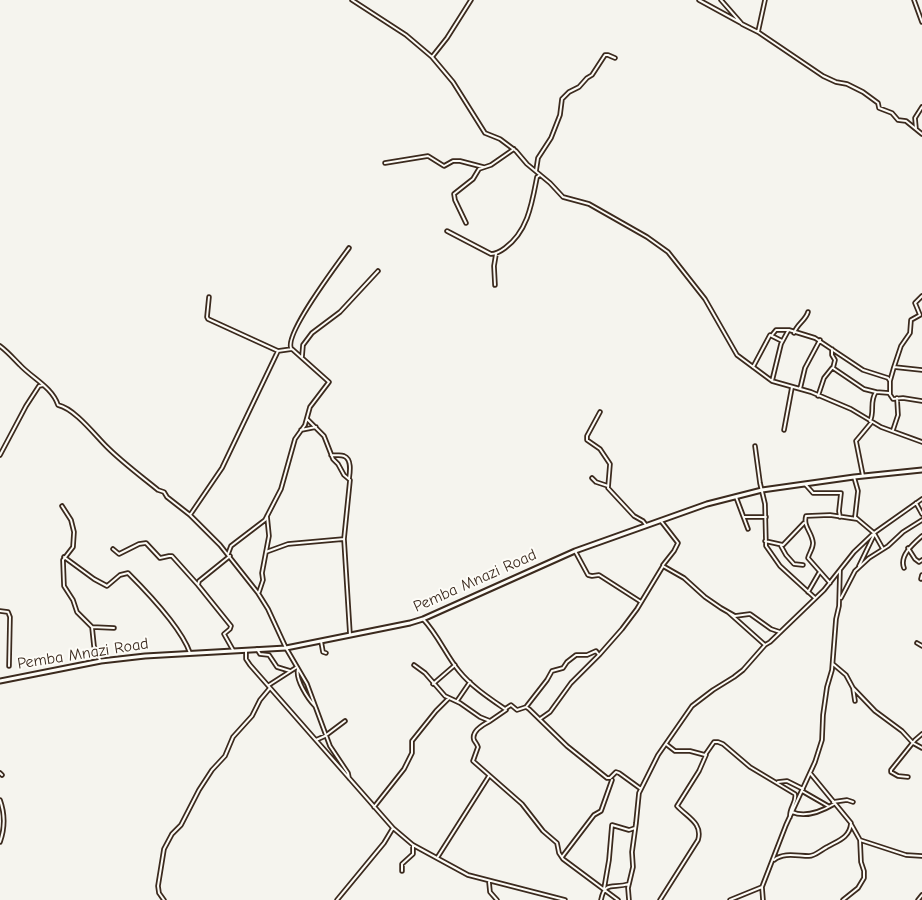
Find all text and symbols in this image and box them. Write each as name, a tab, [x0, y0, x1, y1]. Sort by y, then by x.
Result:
street label: Pemba Mnazi Road	[410, 545, 540, 617]
street label: Pemba Mnazi Road	[16, 634, 150, 674]

